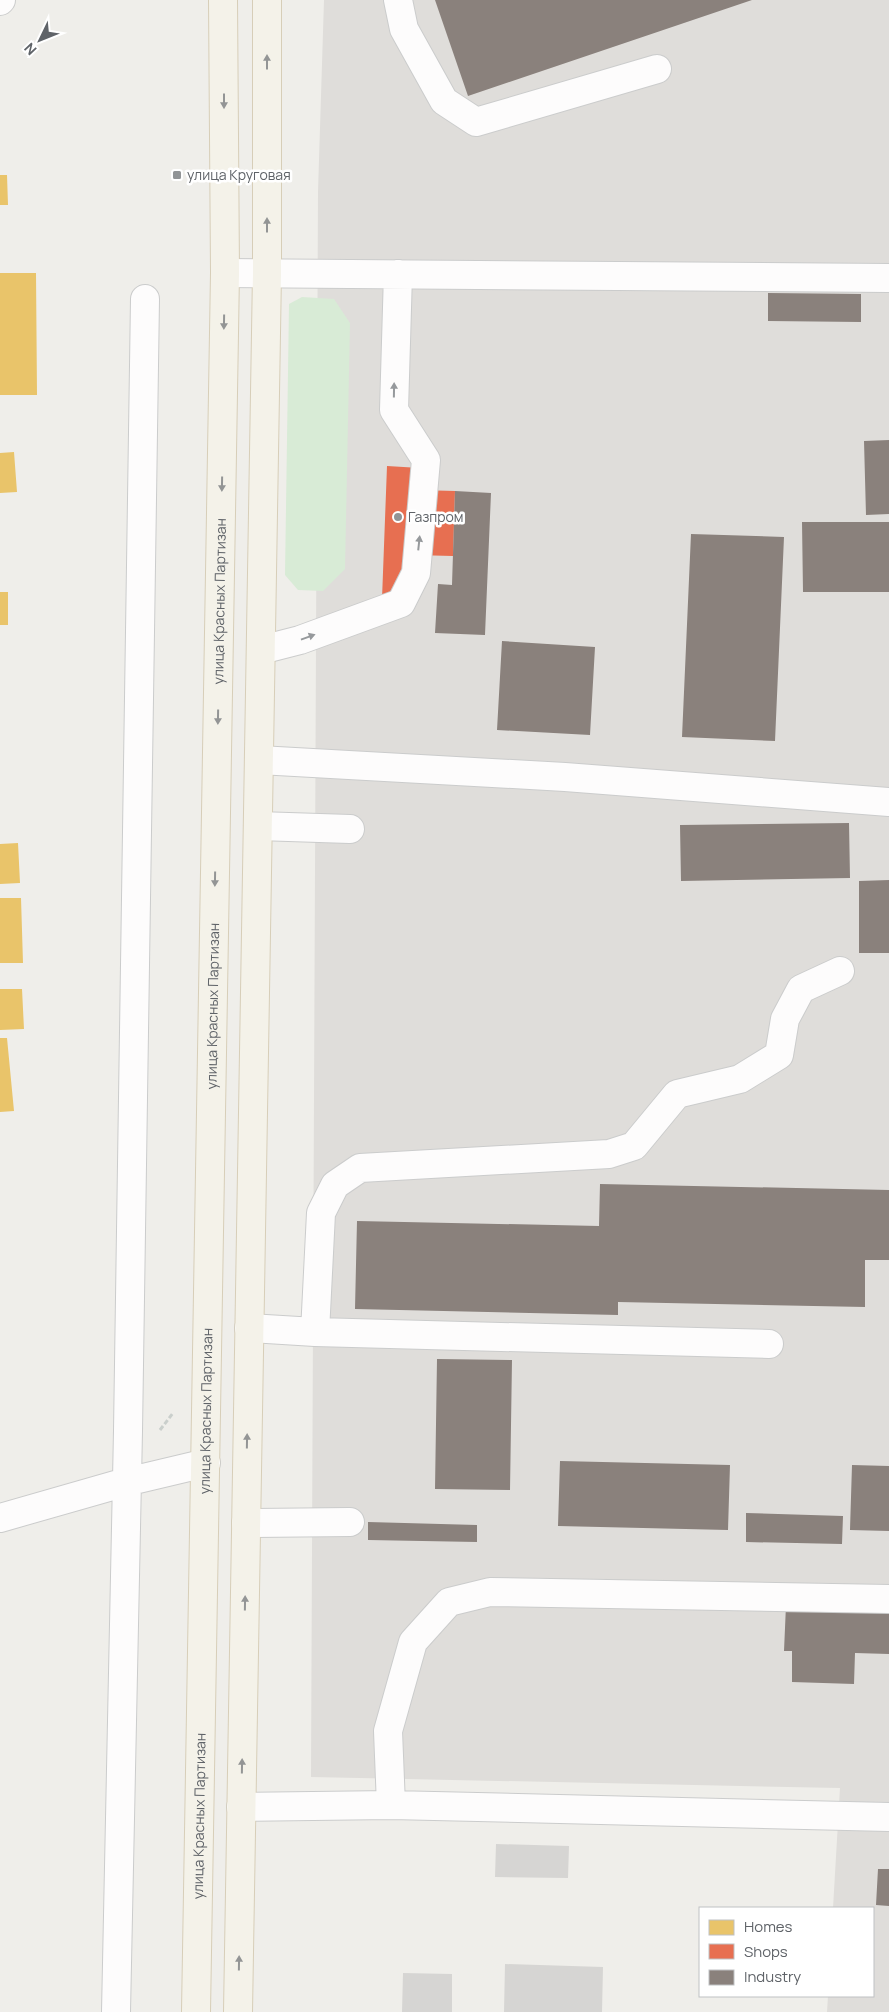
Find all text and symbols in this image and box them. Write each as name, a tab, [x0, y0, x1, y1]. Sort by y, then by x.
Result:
north arrow	[15, 15, 65, 65]
text: N	[20, 39, 41, 59]
one-way arrow	[263, 54, 271, 70]
one-way arrow	[220, 93, 228, 109]
place label: улица Круговая	[187, 165, 291, 184]
marker: улица Круговая	[171, 169, 183, 181]
one-way arrow	[263, 216, 271, 232]
one-way arrow	[220, 314, 228, 330]
one-way arrow	[390, 382, 398, 398]
one-way arrow	[217, 477, 225, 493]
place label: Газпром	[408, 507, 464, 526]
marker: Газпром	[392, 511, 404, 523]
street label: улица Красных Партизан	[208, 518, 230, 685]
one-way arrow	[415, 534, 423, 550]
one-way arrow	[301, 633, 316, 641]
one-way arrow	[214, 709, 222, 725]
one-way arrow	[211, 872, 219, 888]
street label: улица Красных Партизан	[201, 923, 223, 1089]
street label: улица Красных Партизан	[195, 1328, 216, 1494]
one-way arrow	[244, 1433, 252, 1449]
one-way arrow	[241, 1595, 249, 1611]
street label: улица Красных Партизан	[188, 1733, 210, 1899]
one-way arrow	[238, 1758, 246, 1774]
legend	[699, 1907, 874, 1997]
text: Homes	[744, 1916, 793, 1937]
text: Shops	[744, 1941, 788, 1962]
one-way arrow	[235, 1955, 243, 1971]
text: Industry	[744, 1966, 801, 1987]

